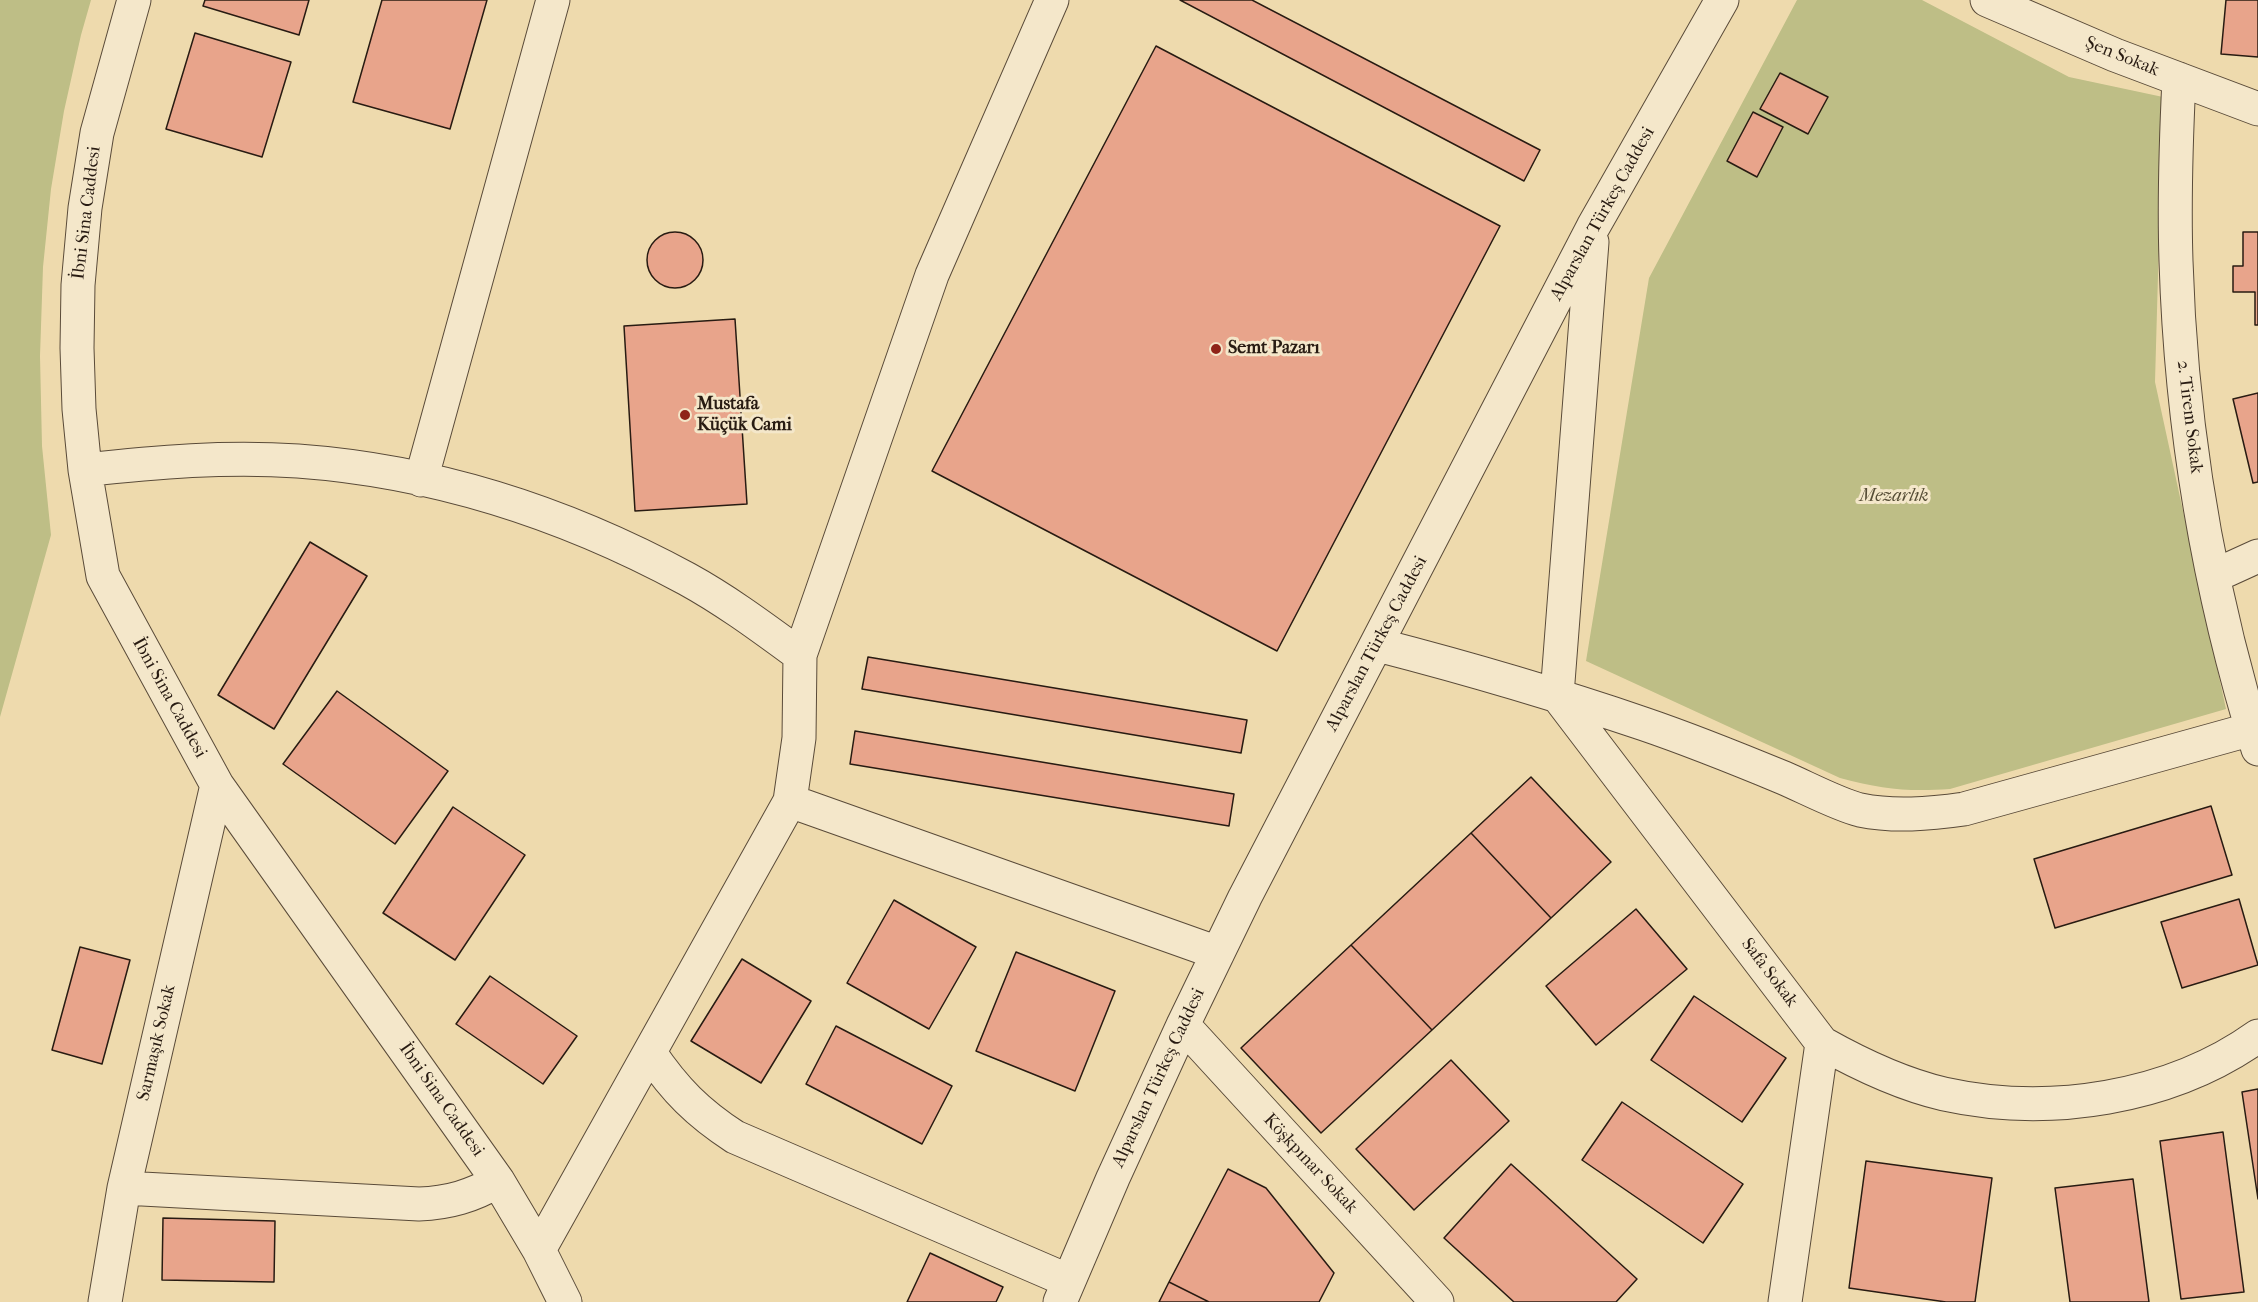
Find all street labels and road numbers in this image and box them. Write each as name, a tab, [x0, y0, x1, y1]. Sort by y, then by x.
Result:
street label: Şen Sokak	[2082, 32, 2162, 82]
street label: Alparslan Türkeş Caddesi	[1546, 123, 1660, 305]
street label: İbni Sina Caddesi	[68, 145, 106, 281]
street label: 2. Tirem Sokak	[2171, 359, 2207, 475]
street label: Alparslan Türkeş Caddesi	[1322, 553, 1432, 735]
street label: İbni Sina Caddesi	[127, 634, 211, 762]
street label: Safa Sokak	[1736, 934, 1802, 1012]
street label: Sarmaşık Sokak	[133, 983, 181, 1103]
street label: Alparslan Türkeş Caddesi	[1108, 985, 1210, 1171]
street label: İbni Sina Caddesi	[394, 1039, 488, 1161]
street label: Köşkpınar Sokak	[1258, 1110, 1362, 1218]

